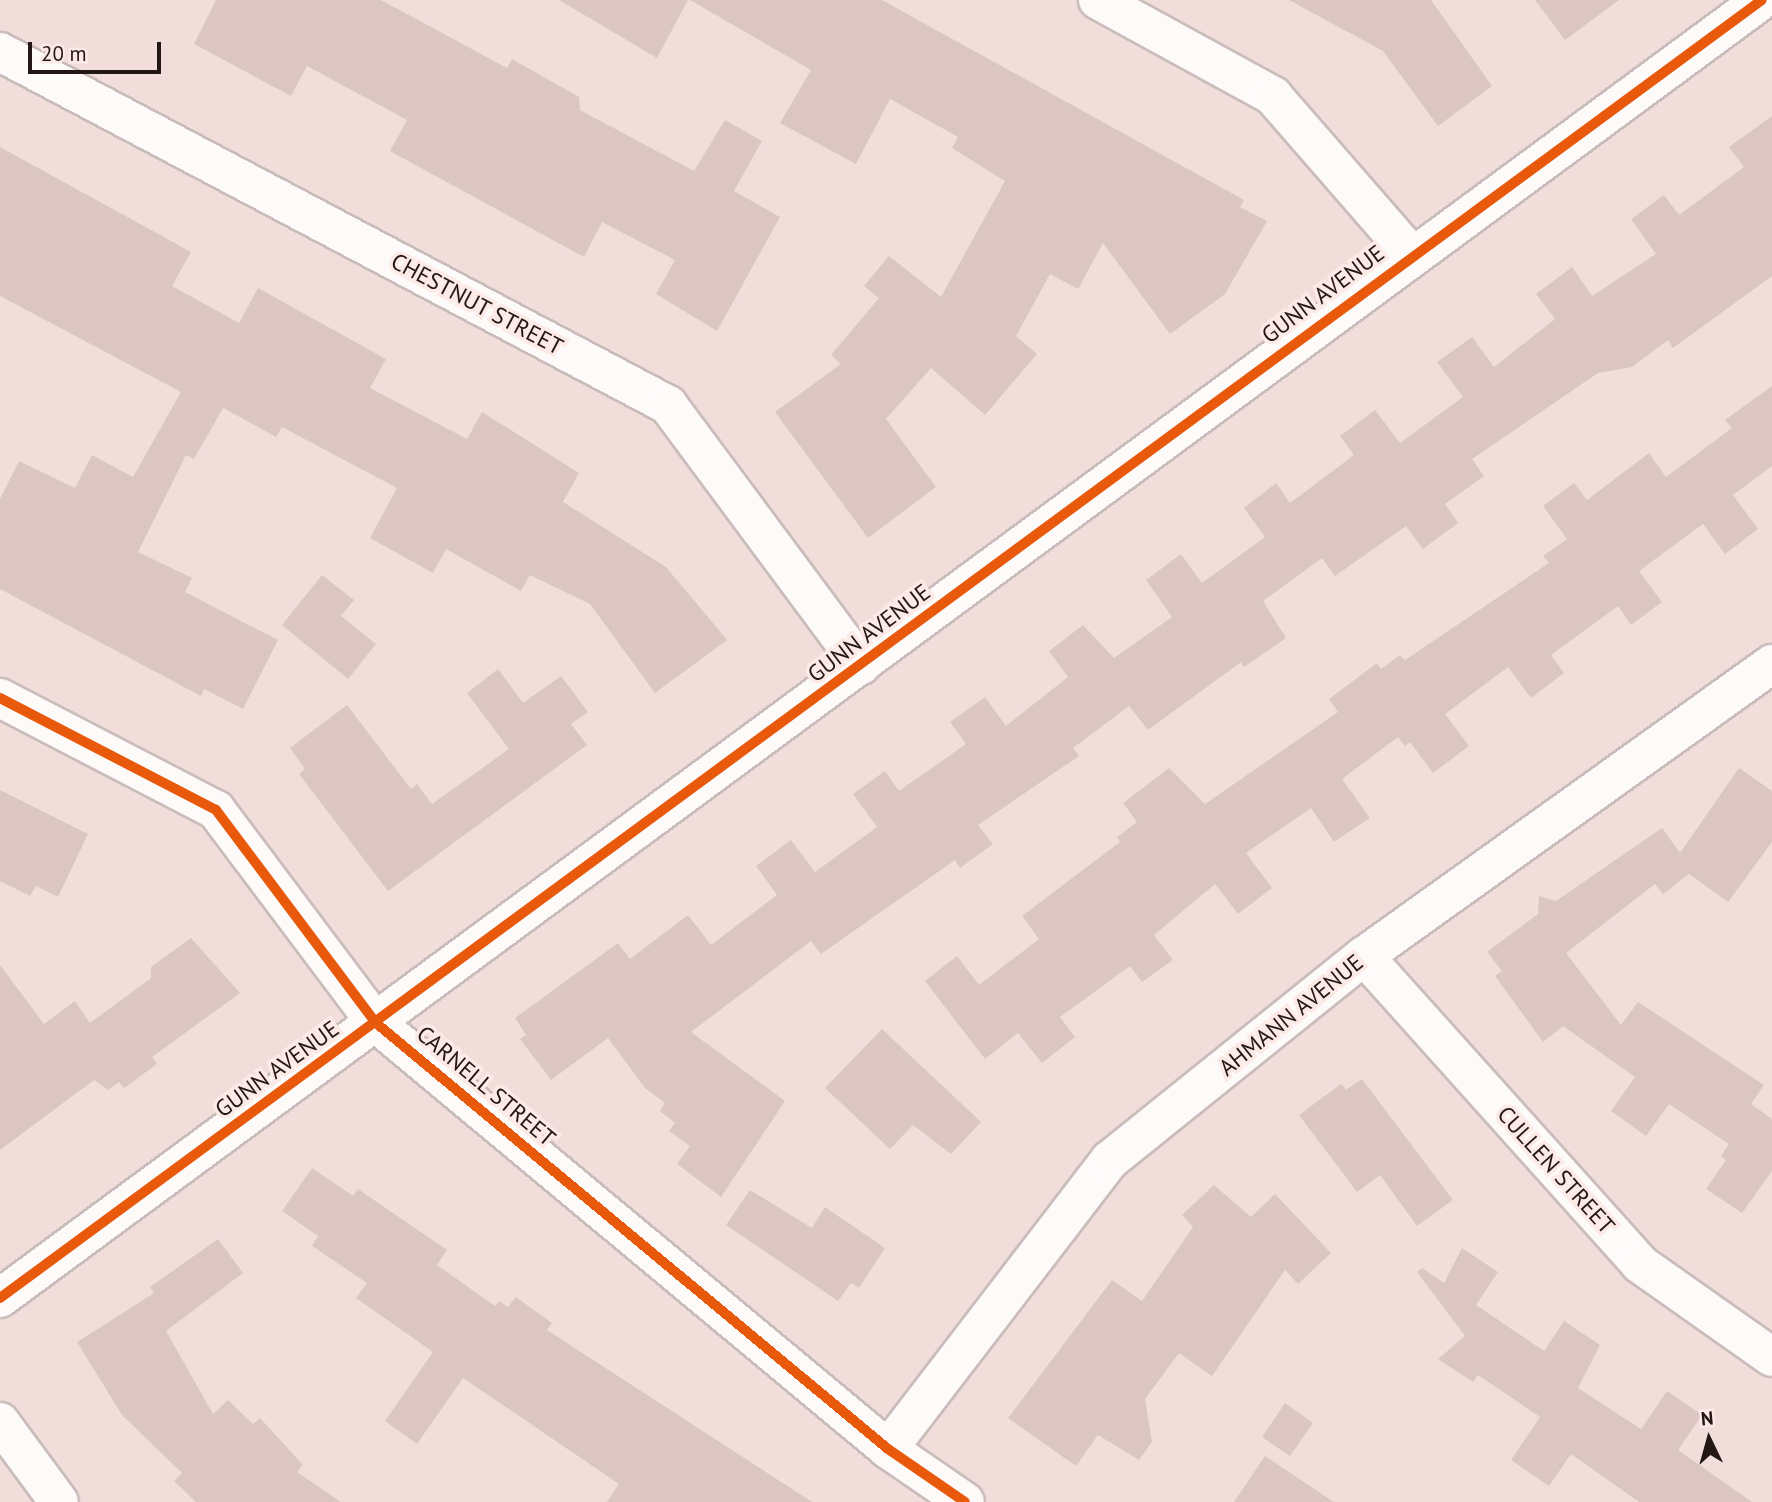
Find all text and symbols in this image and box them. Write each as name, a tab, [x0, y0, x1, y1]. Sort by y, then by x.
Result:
scale bar	[32, 28, 164, 72]
text: 20 m	[41, 40, 87, 67]
street label: GUNN AVENUE	[1256, 239, 1390, 349]
street label: CHESTNUT STREET	[386, 247, 568, 361]
street label: GUNN AVENUE	[802, 578, 936, 688]
street label: AHMANN AVENUE	[1213, 948, 1369, 1082]
street label: GUNN AVENUE	[210, 1015, 344, 1123]
street label: CARNELL STREET	[411, 1020, 561, 1152]
street label: CULLEN STREET	[1492, 1101, 1620, 1239]
north arrow	[1674, 1404, 1744, 1474]
text: N	[1700, 1406, 1714, 1431]

